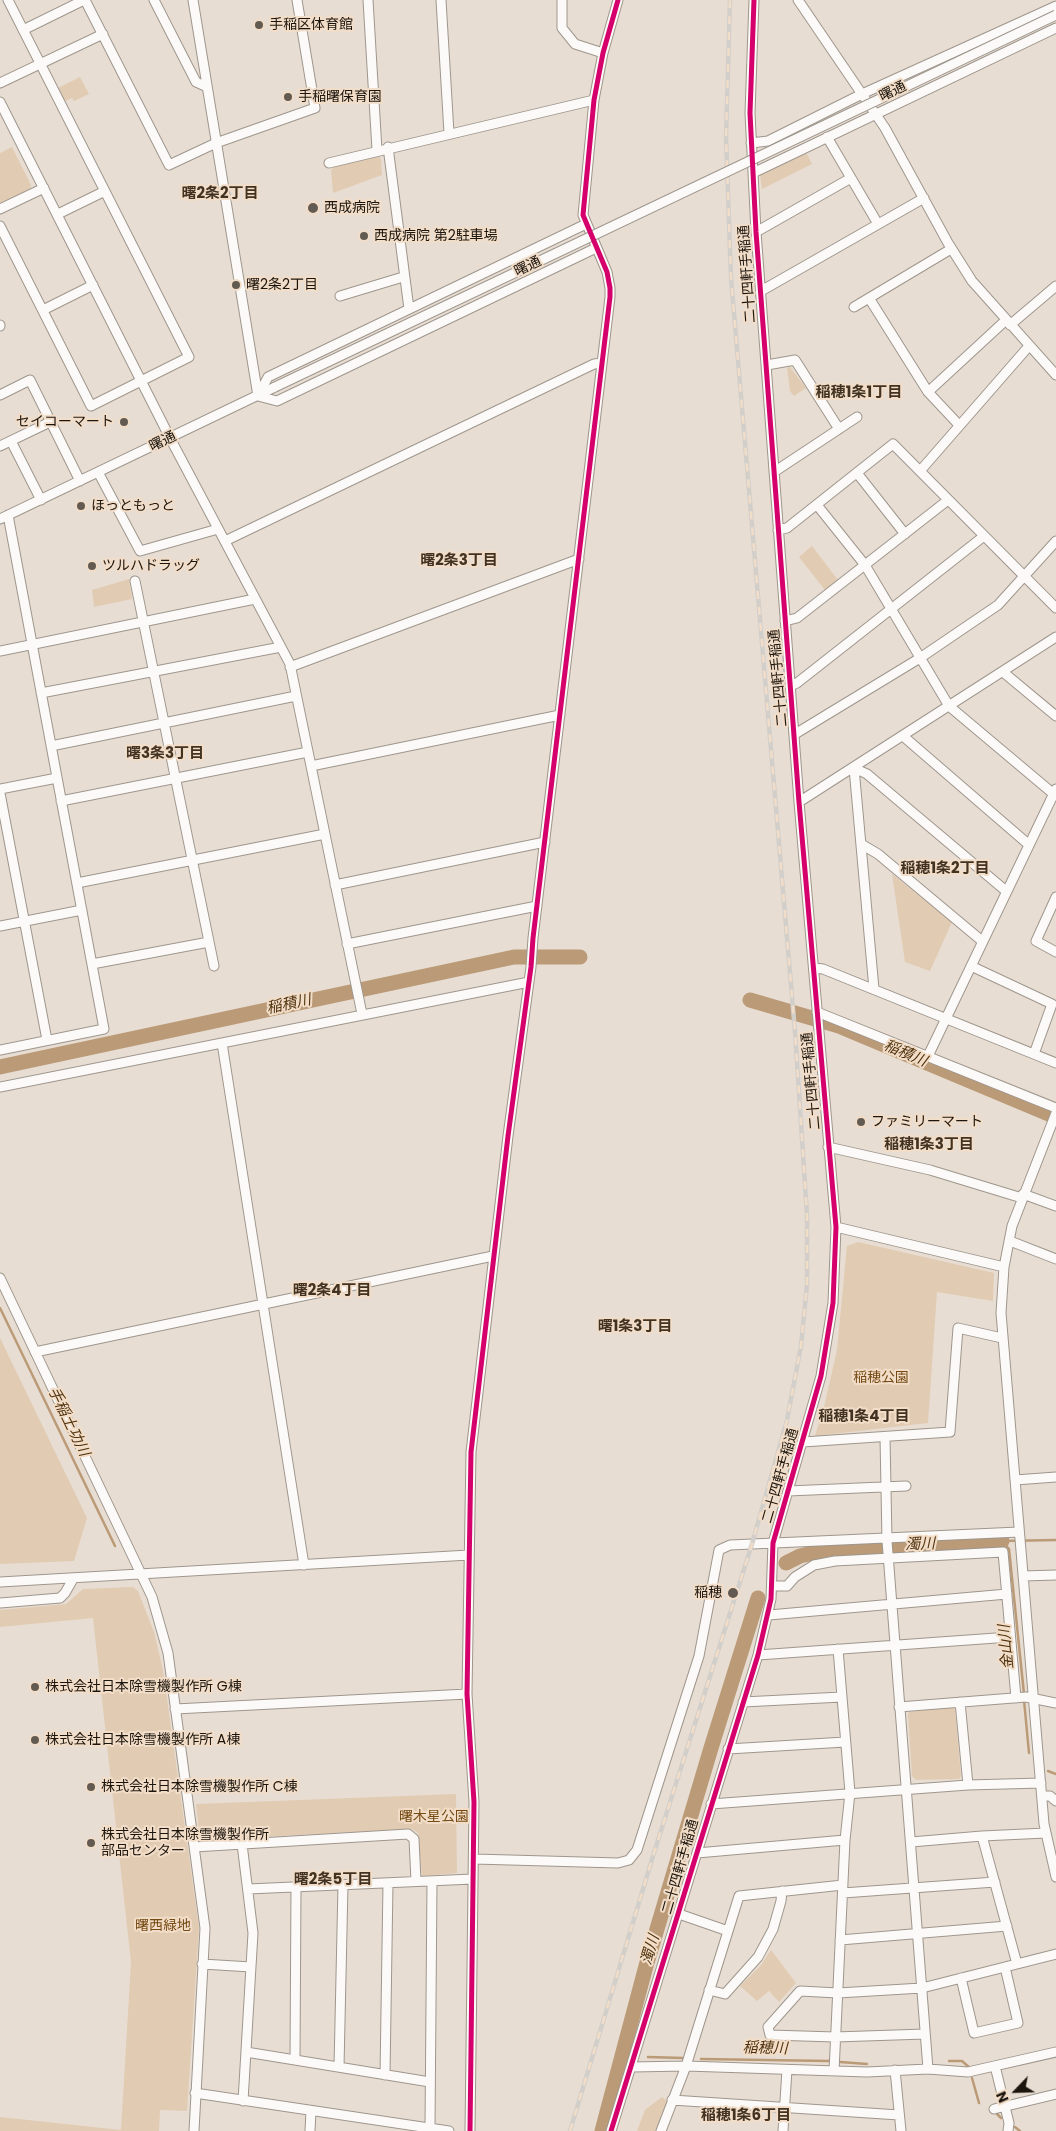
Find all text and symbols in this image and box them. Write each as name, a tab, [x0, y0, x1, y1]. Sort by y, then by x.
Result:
place label: 手稲区体育館	[269, 17, 353, 33]
marker: 手稲区体育館	[253, 19, 265, 31]
street label: 曙通	[877, 78, 909, 106]
place label: 手稲曙保育園	[298, 89, 382, 105]
marker: 手稲曙保育園	[282, 91, 294, 103]
district label: 曙2条2丁目	[181, 185, 259, 203]
place label: 西成病院	[324, 200, 380, 216]
marker: 西成病院	[306, 201, 320, 215]
street label: 二十四軒手稲通	[736, 225, 760, 323]
place label: 西成病院 第2駐車場	[374, 228, 498, 244]
marker: 西成病院 第2駐車場	[358, 230, 370, 242]
street label: 曙通	[512, 253, 544, 281]
place label: 曙2条2丁目	[246, 277, 318, 293]
marker: 曙2条2丁目	[230, 279, 242, 291]
district label: 稲穂1条1丁目	[816, 384, 902, 402]
place label: セイコーマート	[16, 414, 114, 430]
marker: セイコーマート	[118, 416, 130, 428]
street label: 曙通	[147, 428, 179, 456]
place label: ほっともっと	[91, 498, 175, 514]
marker: ほっともっと	[75, 500, 87, 512]
district label: 曙2条3丁目	[420, 552, 498, 570]
place label: ツルハドラッグ	[102, 558, 200, 574]
marker: ツルハドラッグ	[86, 560, 98, 572]
street label: 二十四軒手稲通	[766, 628, 792, 728]
district label: 曙3条3丁目	[126, 745, 204, 763]
district label: 稲穂1条2丁目	[900, 860, 990, 878]
water label: 稲積川	[265, 992, 313, 1018]
street label: 二十四軒手稲通	[799, 1031, 825, 1131]
water label: 稲積川	[881, 1037, 929, 1071]
place label: ファミリーマート	[871, 1114, 983, 1130]
marker: ファミリーマート	[855, 1116, 867, 1128]
district label: 稲穂1条3丁目	[884, 1136, 974, 1154]
district label: 曙2条4丁目	[293, 1282, 371, 1300]
district label: 曙1条3丁目	[598, 1318, 672, 1336]
park label: 稲穂公園	[853, 1370, 909, 1386]
water label: 手稲土功川	[43, 1384, 93, 1460]
district label: 稲穂1条4丁目	[819, 1408, 909, 1426]
street label: 二十四軒手稲通	[759, 1427, 803, 1525]
water label: 濁川	[905, 1535, 935, 1555]
place label: 稲穂	[694, 1585, 722, 1601]
marker: 稲穂	[726, 1586, 740, 1600]
water label: 金山川	[996, 1624, 1018, 1670]
place label: 株式会社日本除雪機製作所 G棟	[45, 1679, 242, 1695]
marker: 株式会社日本除雪機製作所 G棟	[29, 1681, 41, 1693]
place label: 株式会社日本除雪機製作所 A棟	[45, 1732, 240, 1748]
marker: 株式会社日本除雪機製作所 A棟	[29, 1734, 41, 1746]
place label: 株式会社日本除雪機製作所 C棟	[101, 1779, 298, 1795]
marker: 株式会社日本除雪機製作所 C棟	[85, 1781, 97, 1793]
park label: 曙木星公園	[399, 1809, 469, 1825]
street label: 二十四軒手稲通	[659, 1818, 703, 1916]
place label: 株式会社日本除雪機製作所 部品センター	[101, 1827, 269, 1860]
marker: 株式会社日本除雪機製作所 部品センター	[85, 1837, 97, 1849]
district label: 曙2条5丁目	[294, 1871, 372, 1889]
park label: 曙西緑地	[135, 1918, 191, 1934]
water label: 濁川	[638, 1933, 664, 1967]
water label: 稲穂川	[742, 2040, 788, 2058]
north arrow	[991, 2066, 1041, 2116]
text: N	[991, 2088, 1014, 2106]
district label: 稲穂1条6丁目	[701, 2107, 791, 2125]

